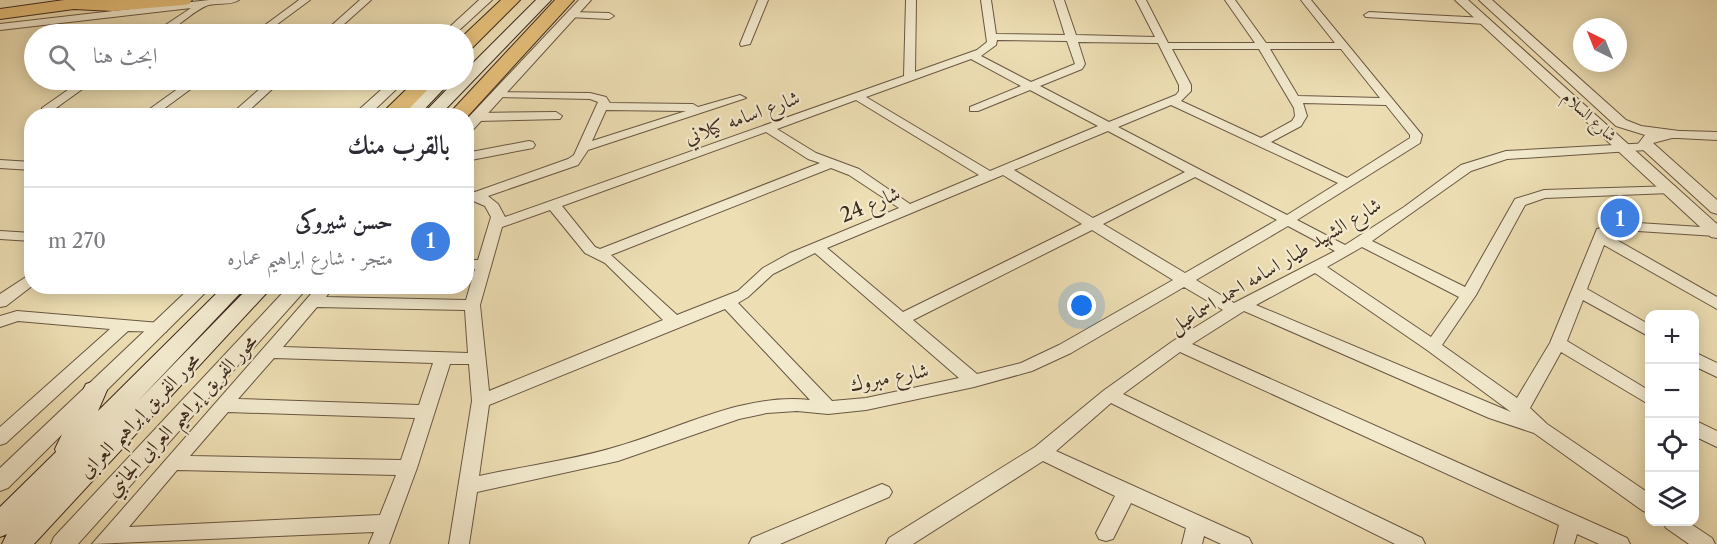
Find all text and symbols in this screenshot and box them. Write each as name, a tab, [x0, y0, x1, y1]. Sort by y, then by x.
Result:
north arrow	[1573, 18, 1627, 72]
search box	[24, 24, 474, 90]
icon: search	[45, 41, 78, 74]
text: ابحث هنا	[93, 42, 158, 69]
street label: شارع اسامه كيلاني	[681, 85, 805, 155]
street label: شارع السلام	[1556, 87, 1621, 149]
text: بالقرب منك	[347, 129, 450, 161]
street label: شارع 24	[836, 181, 906, 233]
street label: شارع الشهيد طيار اسامه احمد اسماعيل	[1165, 192, 1389, 343]
pin: 1	[1600, 196, 1640, 240]
text: حسن شيروكى	[295, 208, 393, 235]
text: 270 m	[48, 229, 106, 253]
text: 1	[426, 229, 435, 253]
text: متجر · شارع ابراهيم عماره	[227, 246, 393, 270]
your location	[1067, 291, 1096, 320]
map controls	[1645, 310, 1699, 526]
button: +	[1645, 310, 1699, 364]
street label: محور الفريق إبراهيم العرابى الجانبي	[100, 329, 268, 506]
street label: محور الفريق إبراهيم العرابى	[73, 347, 211, 488]
street label: شارع مبروك	[847, 358, 932, 402]
button: −	[1645, 364, 1699, 418]
button: locate	[1645, 418, 1699, 472]
button: layers	[1645, 472, 1699, 526]

